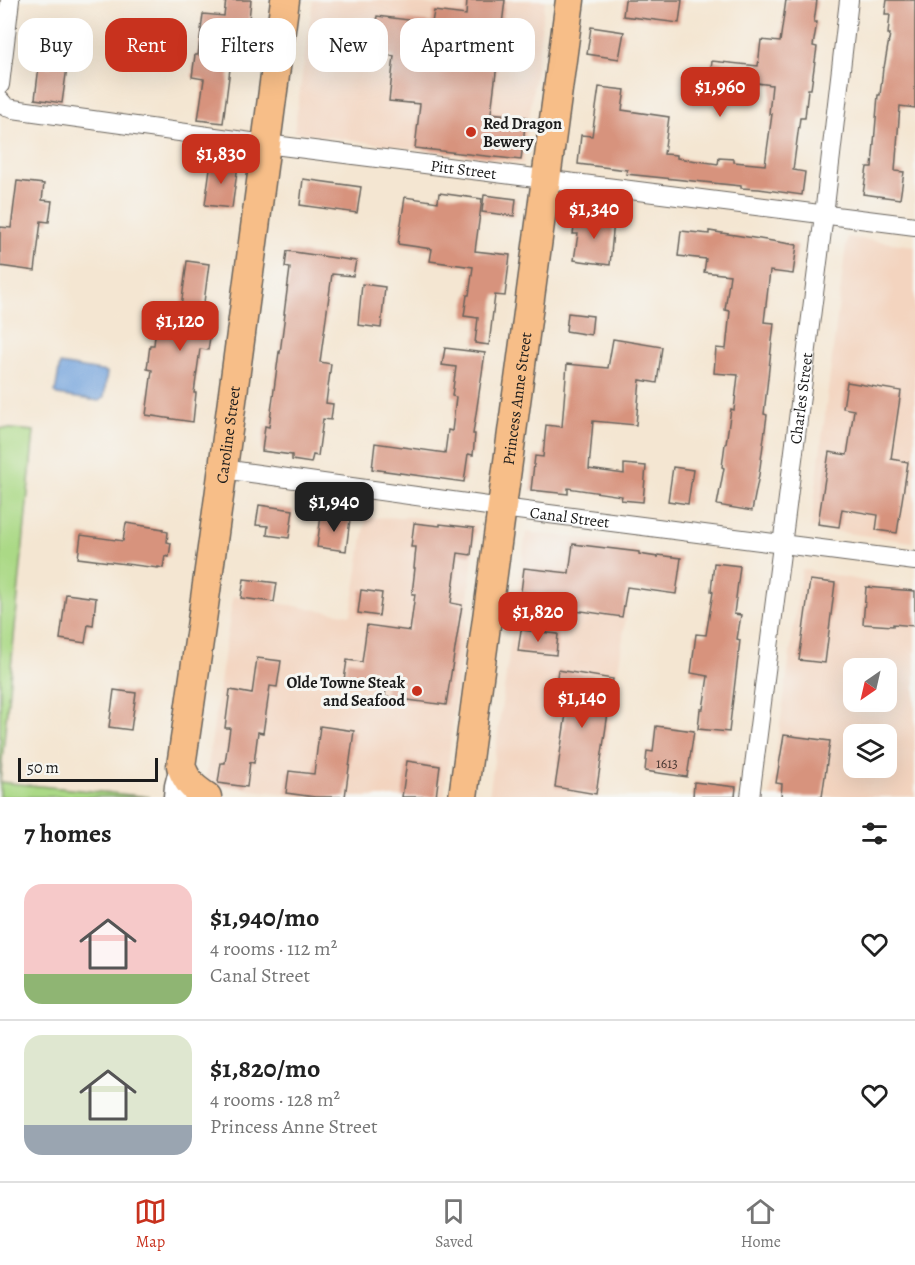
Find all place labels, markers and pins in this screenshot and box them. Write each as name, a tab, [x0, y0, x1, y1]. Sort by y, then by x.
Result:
pin: $1,960	[671, 67, 769, 118]
place label: Red Dragon Bewery	[483, 113, 562, 153]
marker: Red Dragon Bewery	[464, 125, 478, 139]
pin: $1,830	[172, 134, 270, 185]
pin: $1,340	[545, 189, 643, 240]
pin: $1,120	[131, 301, 229, 352]
pin: $1,940	[285, 482, 383, 533]
pin: $1,820	[489, 592, 587, 643]
place label: Olde Towne Steak and Seafood	[287, 672, 406, 712]
pin: $1,140	[533, 678, 631, 729]
marker: Olde Towne Steak and Seafood	[410, 684, 424, 698]

